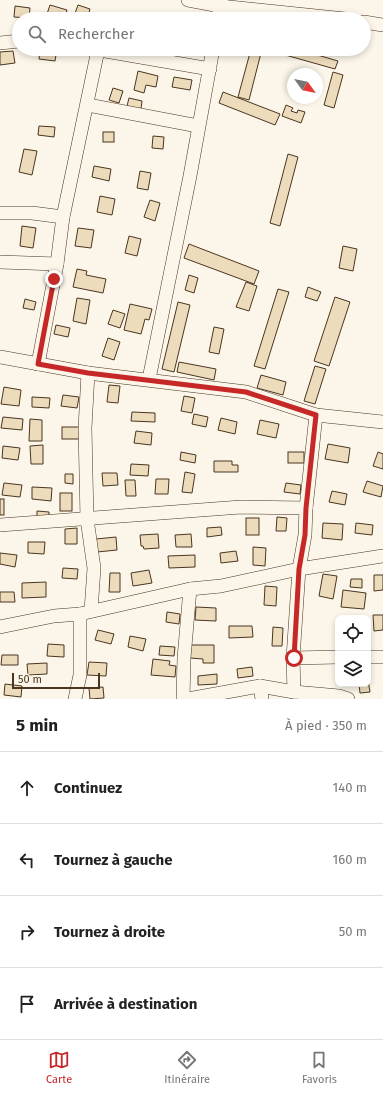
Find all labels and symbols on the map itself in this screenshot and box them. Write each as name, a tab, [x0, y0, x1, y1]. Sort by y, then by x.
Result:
north arrow	[287, 68, 323, 104]
route end	[45, 270, 63, 288]
route start	[285, 649, 303, 667]
scale bar	[12, 671, 100, 690]

